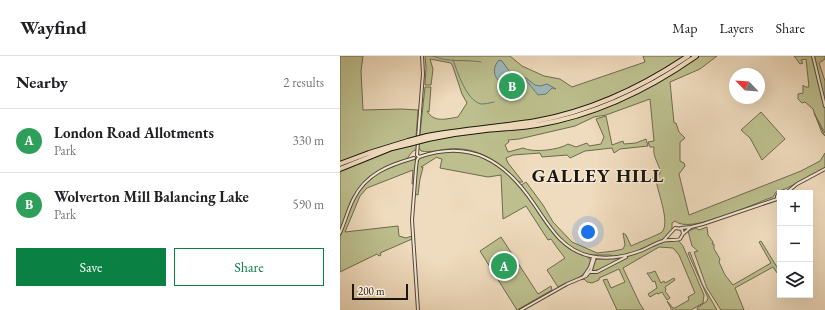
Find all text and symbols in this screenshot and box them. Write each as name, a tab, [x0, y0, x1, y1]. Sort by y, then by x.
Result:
text: Wayfind	[20, 15, 87, 40]
text: Map	[672, 19, 697, 37]
text: Layers	[719, 19, 754, 37]
text: Share	[776, 19, 805, 37]
north arrow	[729, 68, 765, 104]
text: Nearby	[16, 71, 68, 93]
pin: B	[499, 71, 525, 101]
text: 2 results	[283, 74, 324, 91]
text: London Road Allotments	[54, 123, 214, 142]
text: A	[24, 132, 34, 149]
text: 330 m	[293, 132, 324, 149]
text: Park	[54, 142, 76, 159]
district label: GALLEY HILL	[532, 163, 664, 188]
text: Wolverton Mill Balancing Lake	[54, 187, 249, 206]
map controls	[777, 190, 813, 298]
button: +	[777, 190, 813, 226]
text: B	[25, 196, 33, 213]
text: 590 m	[293, 196, 324, 213]
text: Park	[54, 206, 76, 223]
your location	[578, 222, 598, 242]
button: −	[777, 226, 813, 262]
button: Save	[16, 248, 166, 286]
button: Share	[174, 248, 324, 286]
pin: A	[491, 251, 517, 281]
button: layers	[777, 262, 813, 298]
scale bar	[352, 282, 408, 301]
text: 200 m	[358, 284, 385, 298]

